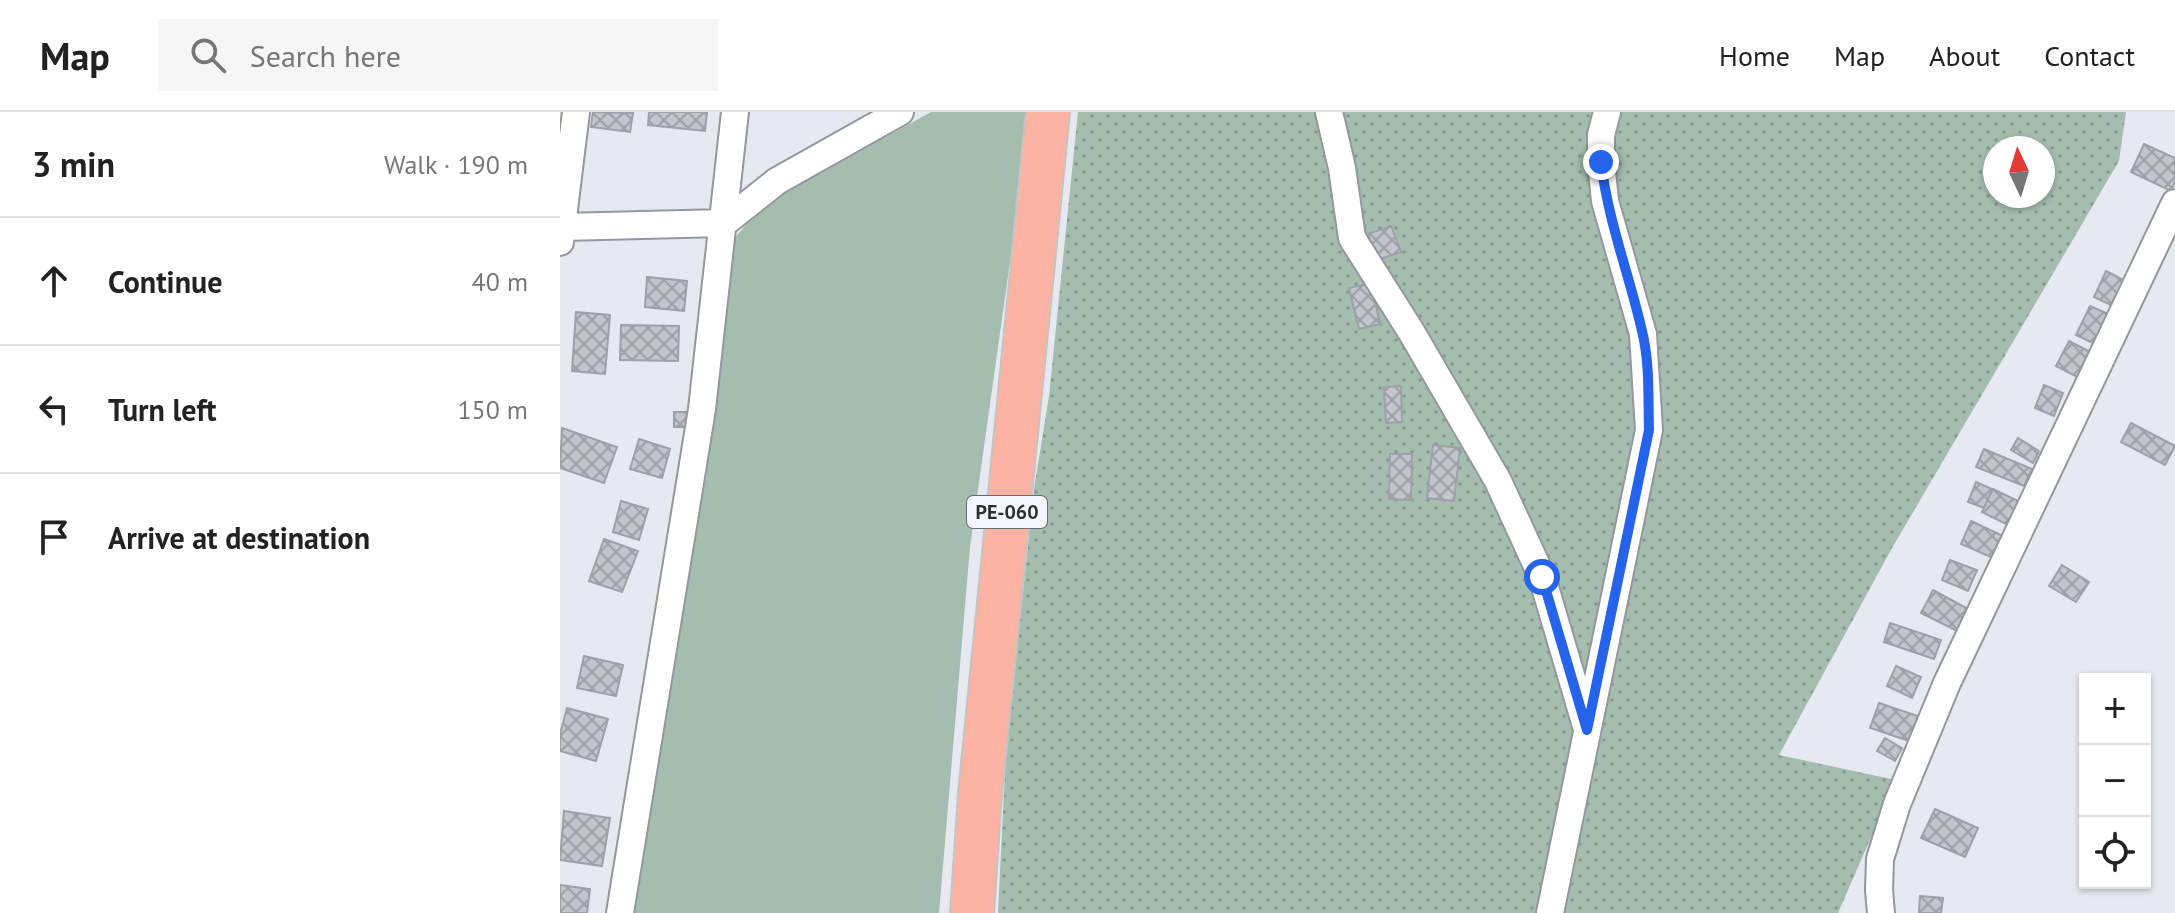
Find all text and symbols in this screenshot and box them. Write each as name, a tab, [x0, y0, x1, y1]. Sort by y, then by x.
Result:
search box	[158, 19, 718, 91]
text: Map	[40, 31, 110, 80]
icon: search	[186, 33, 230, 77]
text: Search here	[250, 36, 401, 75]
text: Home	[1719, 37, 1790, 74]
text: Map	[1834, 37, 1885, 74]
text: About	[1929, 37, 2000, 74]
text: Contact	[2044, 37, 2135, 74]
north arrow	[1983, 136, 2055, 208]
text: 3 min	[32, 142, 115, 186]
route end	[1583, 144, 1619, 180]
text: Walk · 190 m	[384, 148, 528, 181]
icon: ahead	[32, 259, 76, 303]
text: Continue	[108, 262, 222, 301]
text: 40 m	[472, 265, 528, 298]
icon: left	[32, 387, 76, 431]
text: Turn left	[108, 390, 216, 429]
text: 150 m	[457, 393, 528, 426]
road number: PE-060	[967, 496, 1047, 528]
icon: arrive	[32, 515, 76, 559]
text: Arrive at destination	[108, 518, 370, 557]
route start	[1524, 559, 1560, 595]
map controls	[2079, 673, 2151, 889]
button: +	[2079, 673, 2151, 745]
button: −	[2079, 745, 2151, 817]
button: locate	[2079, 817, 2151, 889]

